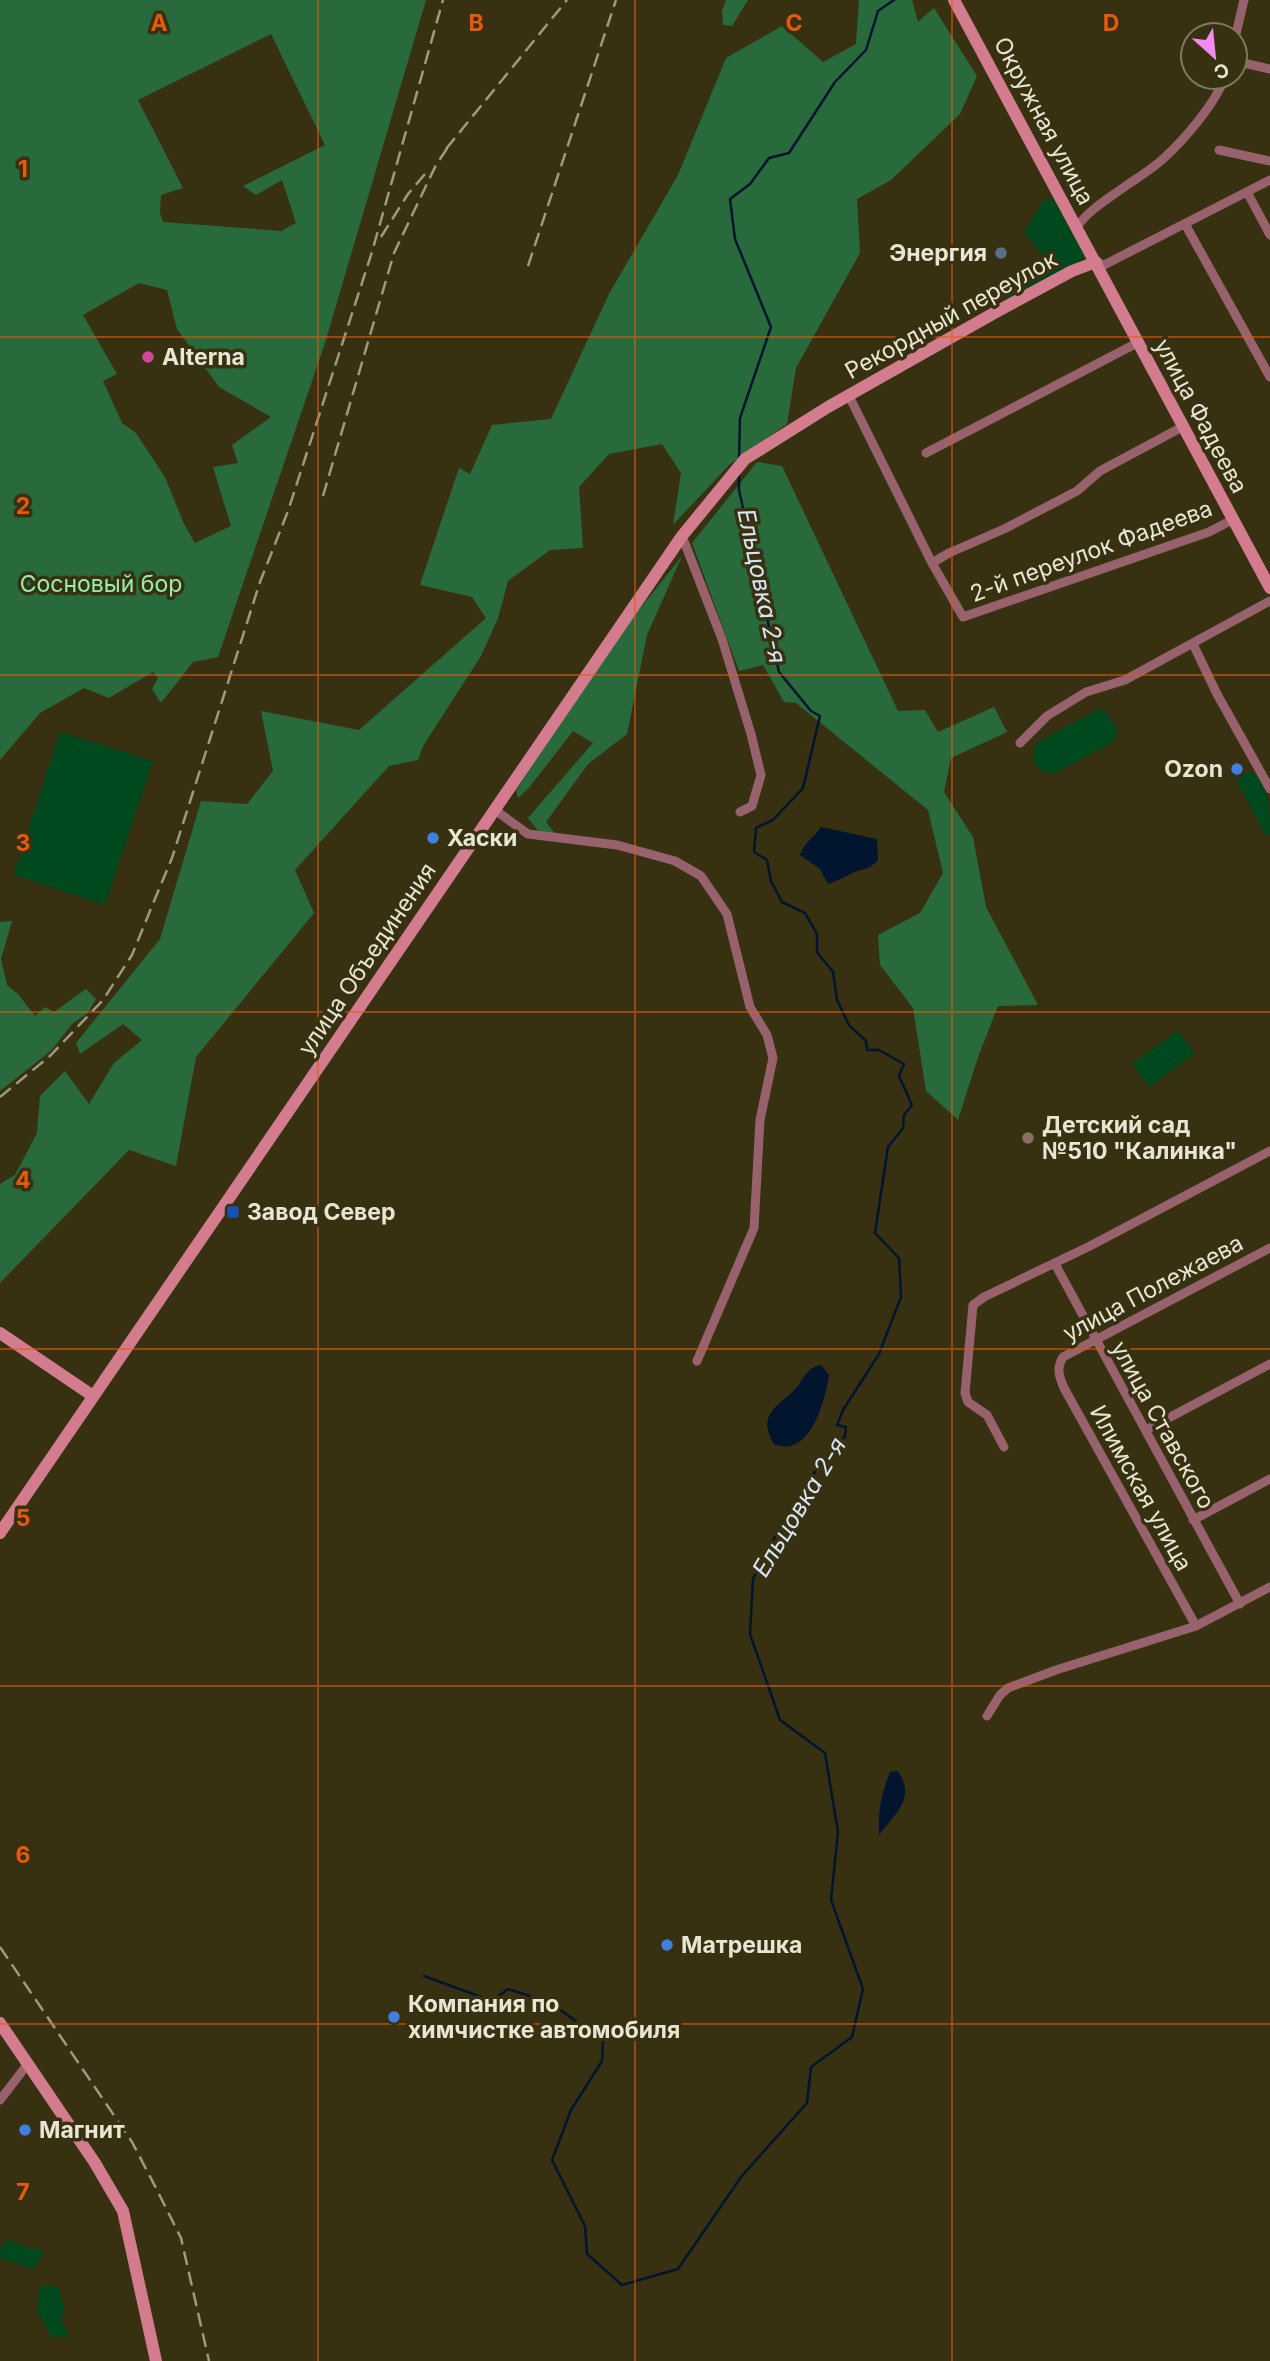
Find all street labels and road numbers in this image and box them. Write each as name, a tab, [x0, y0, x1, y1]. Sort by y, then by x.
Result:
street label: Окружная улица	[988, 32, 1100, 210]
street label: Рекордный переулок	[840, 245, 1062, 385]
street label: улица Фадеева	[1149, 334, 1253, 498]
street label: 2-й переулок Фадеева	[966, 494, 1216, 608]
street label: улица Объединения	[292, 857, 442, 1061]
street label: улица Полежаева	[1058, 1229, 1248, 1347]
street label: улица Ставского	[1105, 1336, 1221, 1514]
street label: Илимская улица	[1084, 1400, 1198, 1576]

